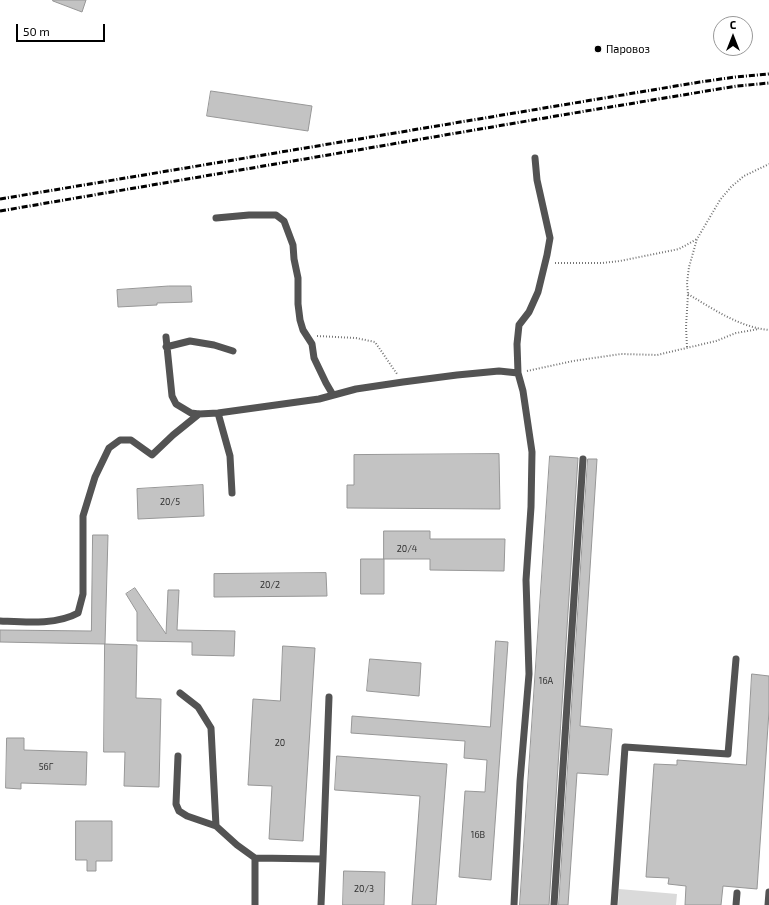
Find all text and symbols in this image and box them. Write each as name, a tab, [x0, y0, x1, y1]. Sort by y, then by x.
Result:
scale bar	[18, 16, 107, 42]
north arrow	[713, 16, 753, 56]
text: С	[730, 18, 736, 31]
text: 50 m	[23, 24, 50, 38]
place label: Паровоз	[606, 42, 650, 56]
marker: Паровоз	[593, 44, 603, 54]
house number: 20/5	[160, 497, 180, 507]
house number: 20/4	[397, 544, 417, 554]
house number: 20/2	[260, 580, 280, 590]
house number: 16А	[539, 676, 553, 686]
house number: 20	[275, 738, 285, 748]
house number: 56Г	[39, 762, 53, 772]
house number: 16В	[471, 830, 485, 840]
house number: 20/3	[354, 884, 374, 894]

